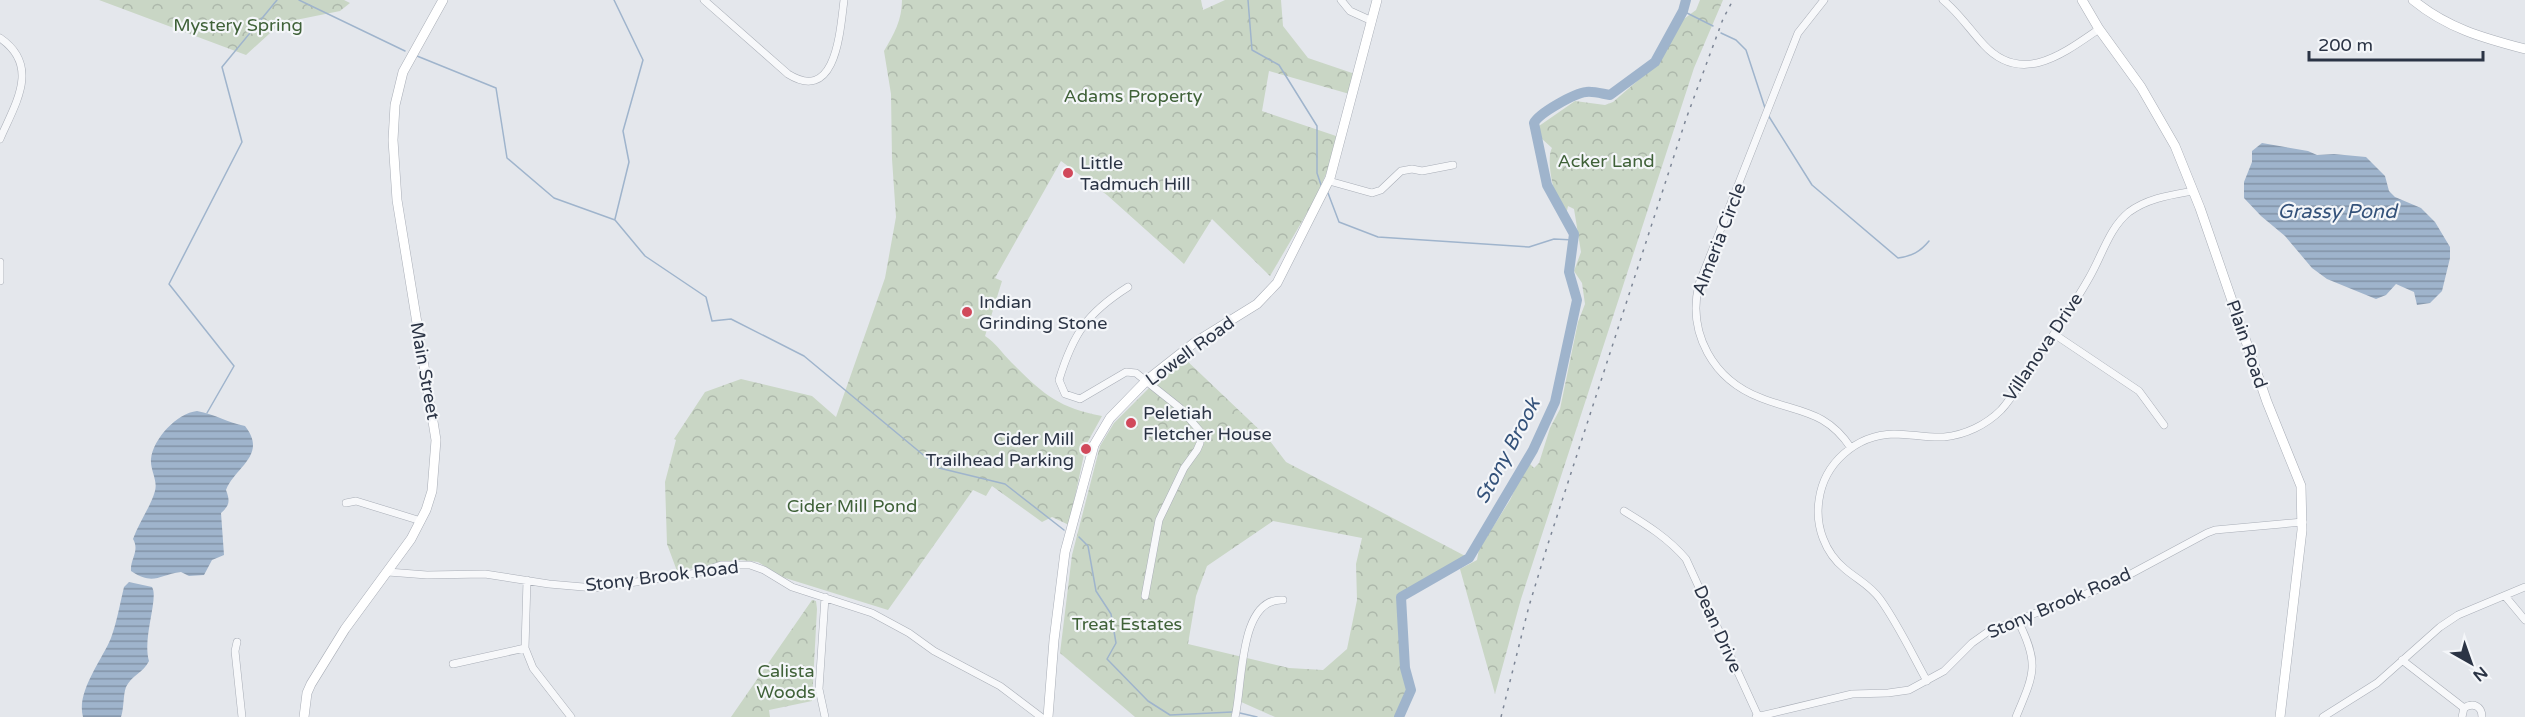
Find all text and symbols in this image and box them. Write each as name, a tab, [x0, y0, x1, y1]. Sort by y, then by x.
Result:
park label: Mystery Spring	[173, 14, 303, 36]
scale bar	[2309, 24, 2483, 62]
text: 200 m	[2318, 34, 2373, 56]
park label: Adams Property	[1064, 85, 1203, 107]
park label: Acker Land	[1557, 150, 1655, 172]
place label: Little Tadmuch Hill	[1080, 152, 1191, 195]
marker: Little Tadmuch Hill	[1061, 166, 1075, 180]
street label: Almeria Circle	[1687, 180, 1751, 298]
water label: Grassy Pond	[2277, 200, 2399, 224]
street label: Villanova Drive	[1999, 289, 2087, 405]
place label: Indian Grinding Stone	[979, 291, 1107, 334]
street label: Plain Road	[2222, 297, 2272, 391]
marker: Indian Grinding Stone	[960, 305, 974, 319]
street label: Lowell Road	[1141, 311, 1239, 391]
street label: Main Street	[406, 320, 444, 422]
water label: Stony Brook	[1470, 392, 1547, 508]
place label: Peletiah Fletcher House	[1143, 402, 1272, 445]
marker: Peletiah Fletcher House	[1124, 416, 1138, 430]
place label: Cider Mill Trailhead Parking	[926, 428, 1074, 471]
marker: Cider Mill Trailhead Parking	[1079, 442, 1093, 456]
park label: Cider Mill Pond	[787, 495, 917, 517]
street label: Stony Brook Road	[584, 556, 740, 596]
street label: Stony Brook Road	[1984, 563, 2134, 643]
street label: Dean Drive	[1689, 582, 1747, 676]
park label: Treat Estates	[1072, 613, 1182, 635]
north arrow	[2441, 633, 2501, 693]
park label: Calista Woods	[756, 660, 816, 703]
text: N	[2469, 662, 2491, 686]

